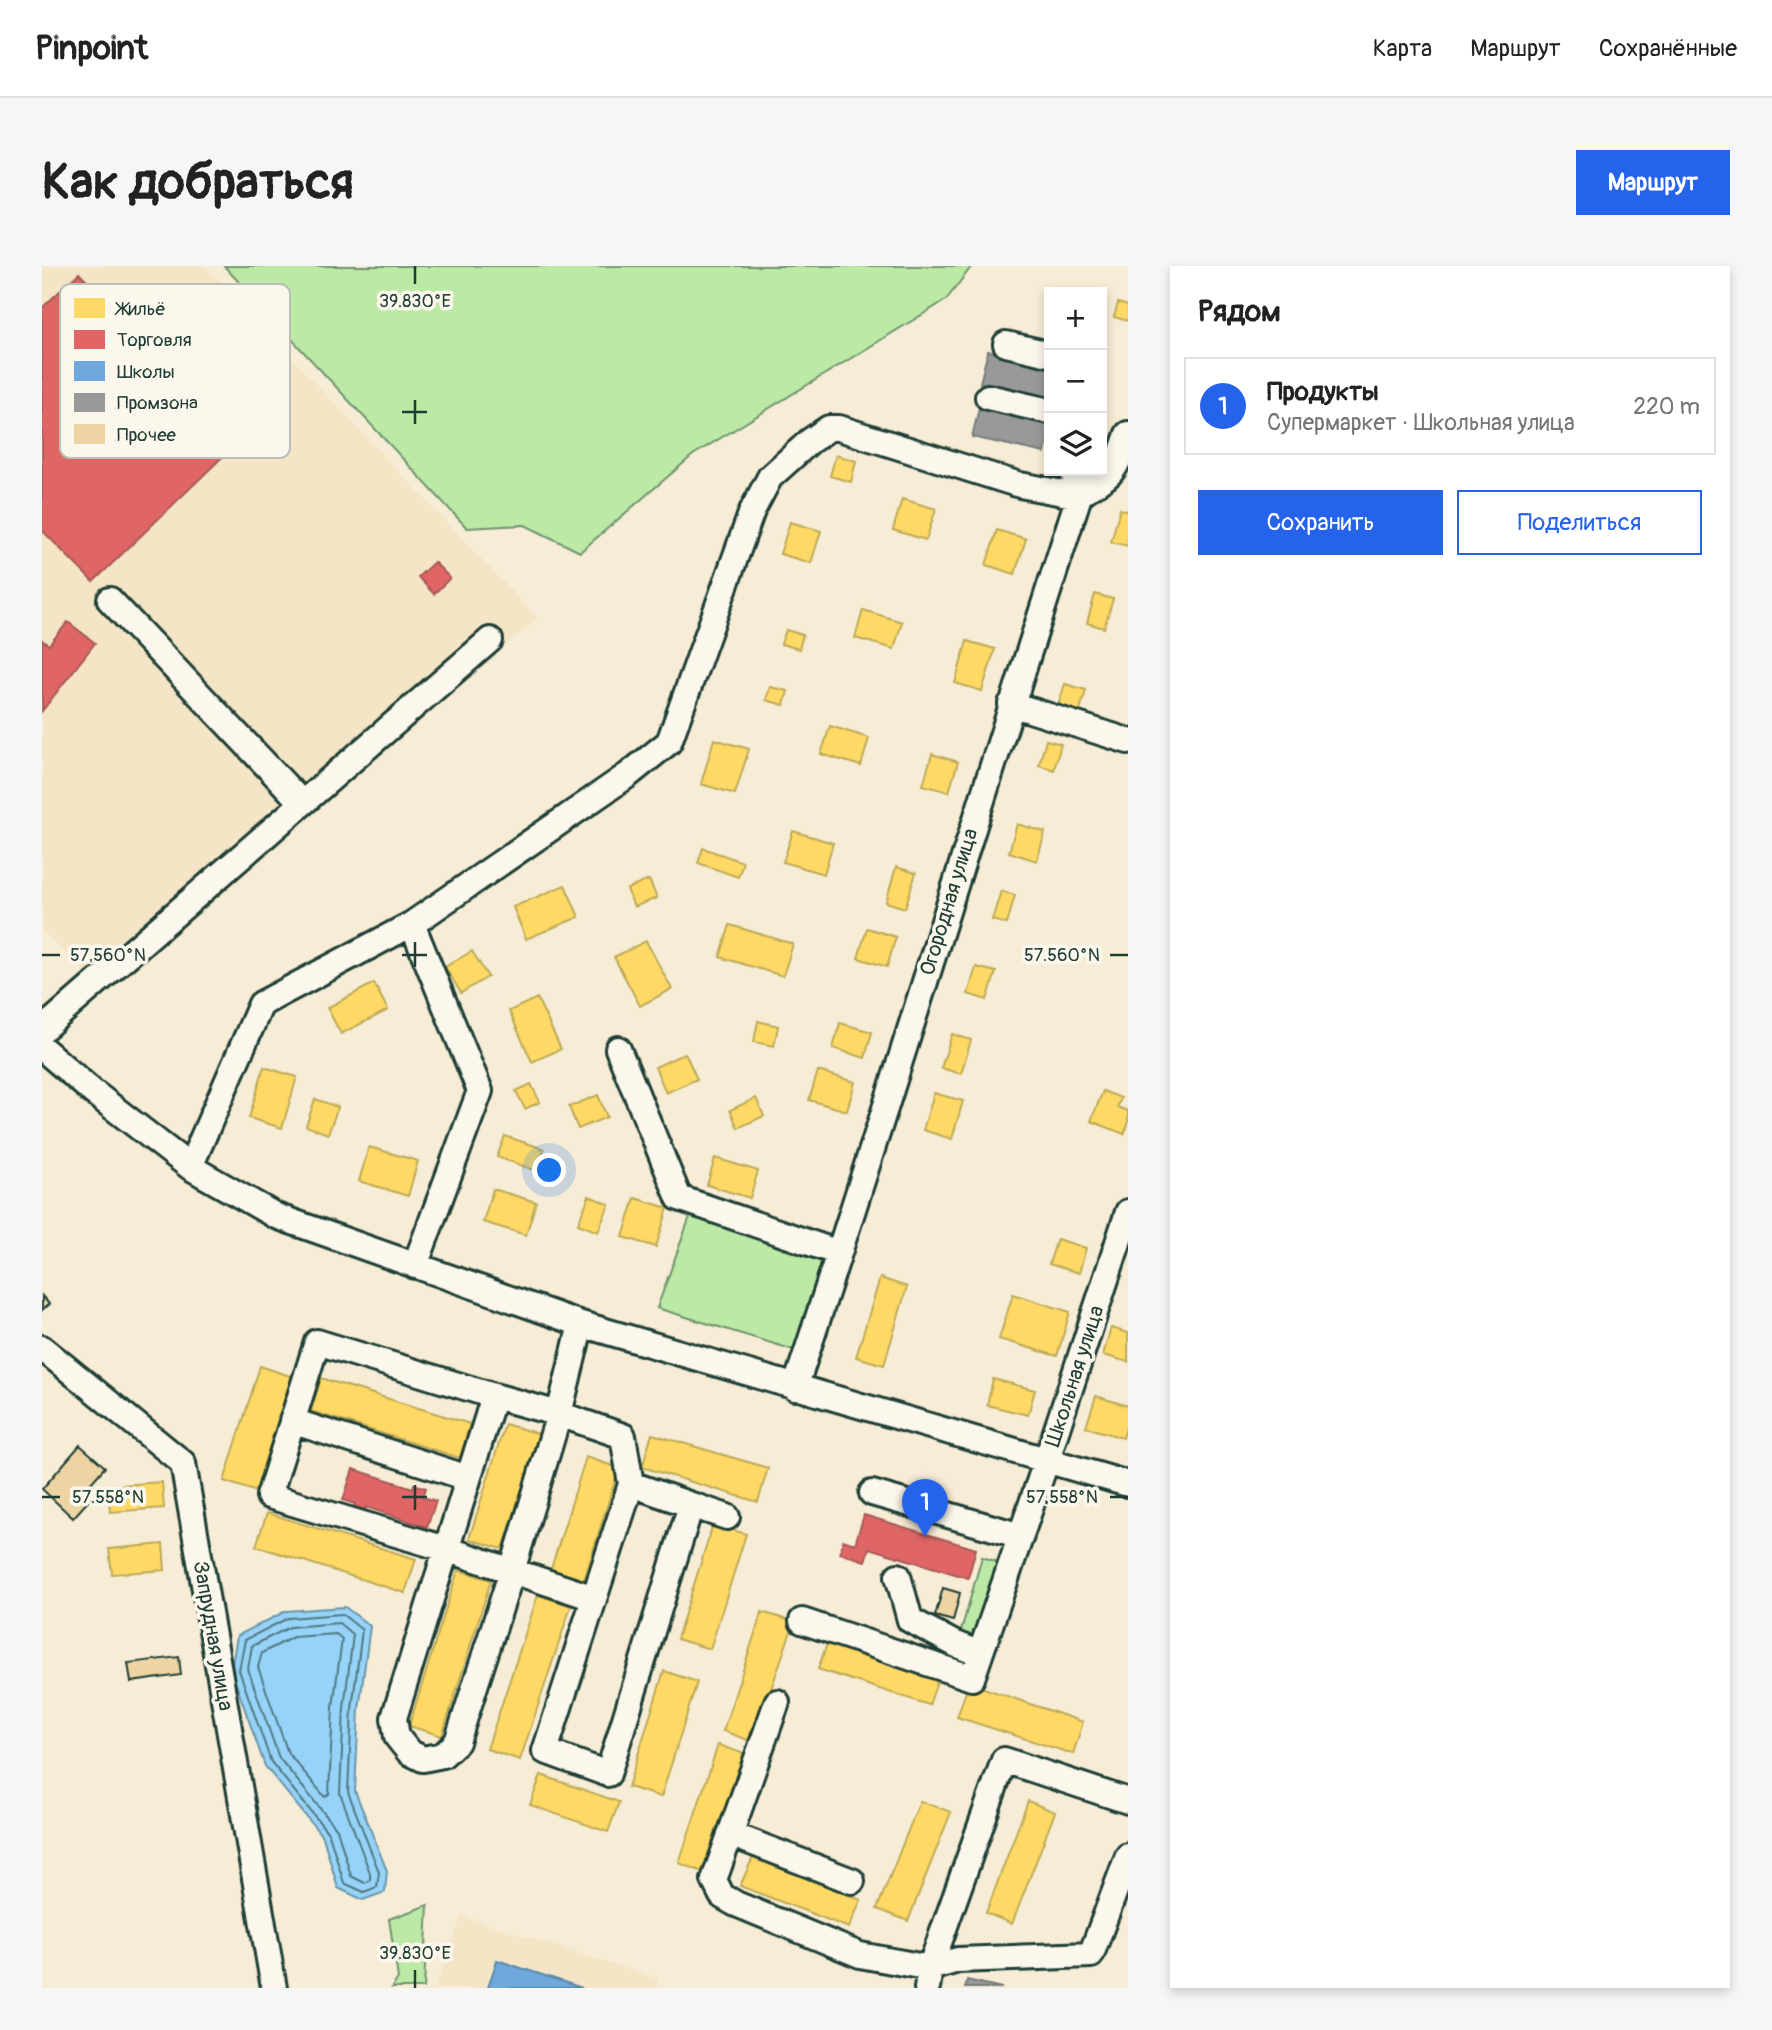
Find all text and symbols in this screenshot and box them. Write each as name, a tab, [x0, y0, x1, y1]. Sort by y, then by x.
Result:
text: Pinpoint	[35, 28, 148, 69]
text: Карта	[1373, 34, 1432, 63]
text: Маршрут	[1470, 34, 1561, 63]
text: Сохранённые	[1599, 34, 1737, 63]
button: Маршрут	[1576, 150, 1730, 215]
text: Как добраться	[42, 152, 354, 213]
legend	[60, 284, 290, 458]
map controls	[1044, 287, 1107, 476]
button: +	[1044, 287, 1107, 350]
text: 39.830°E	[379, 290, 451, 313]
text: Рядом	[1198, 293, 1281, 330]
text: Жильё	[114, 297, 166, 321]
text: Торговля	[117, 328, 192, 352]
button: −	[1044, 350, 1107, 413]
text: Школы	[117, 360, 175, 384]
text: Продукты	[1267, 376, 1379, 408]
text: Промзона	[117, 391, 198, 415]
text: 1	[1219, 392, 1228, 421]
text: 220 m	[1633, 392, 1700, 421]
text: Супермаркет · Школьная улица	[1267, 408, 1575, 437]
button: layers	[1044, 413, 1107, 476]
text: Прочее	[117, 423, 177, 447]
button: Сохранить	[1198, 490, 1443, 555]
button: Поделиться	[1457, 490, 1702, 555]
street label: Огородная улица	[914, 825, 984, 979]
text: 57.560°N	[70, 944, 146, 967]
text: 57.560°N	[1024, 944, 1100, 967]
your location	[532, 1153, 566, 1187]
street label: Школьная улица	[1039, 1302, 1111, 1450]
pin: 1	[902, 1479, 948, 1537]
text: 57.558°N	[72, 1486, 144, 1509]
text: 57.558°N	[1026, 1486, 1098, 1509]
street label: Запрудная улица	[187, 1559, 239, 1713]
text: 39.830°E	[379, 1942, 451, 1965]

